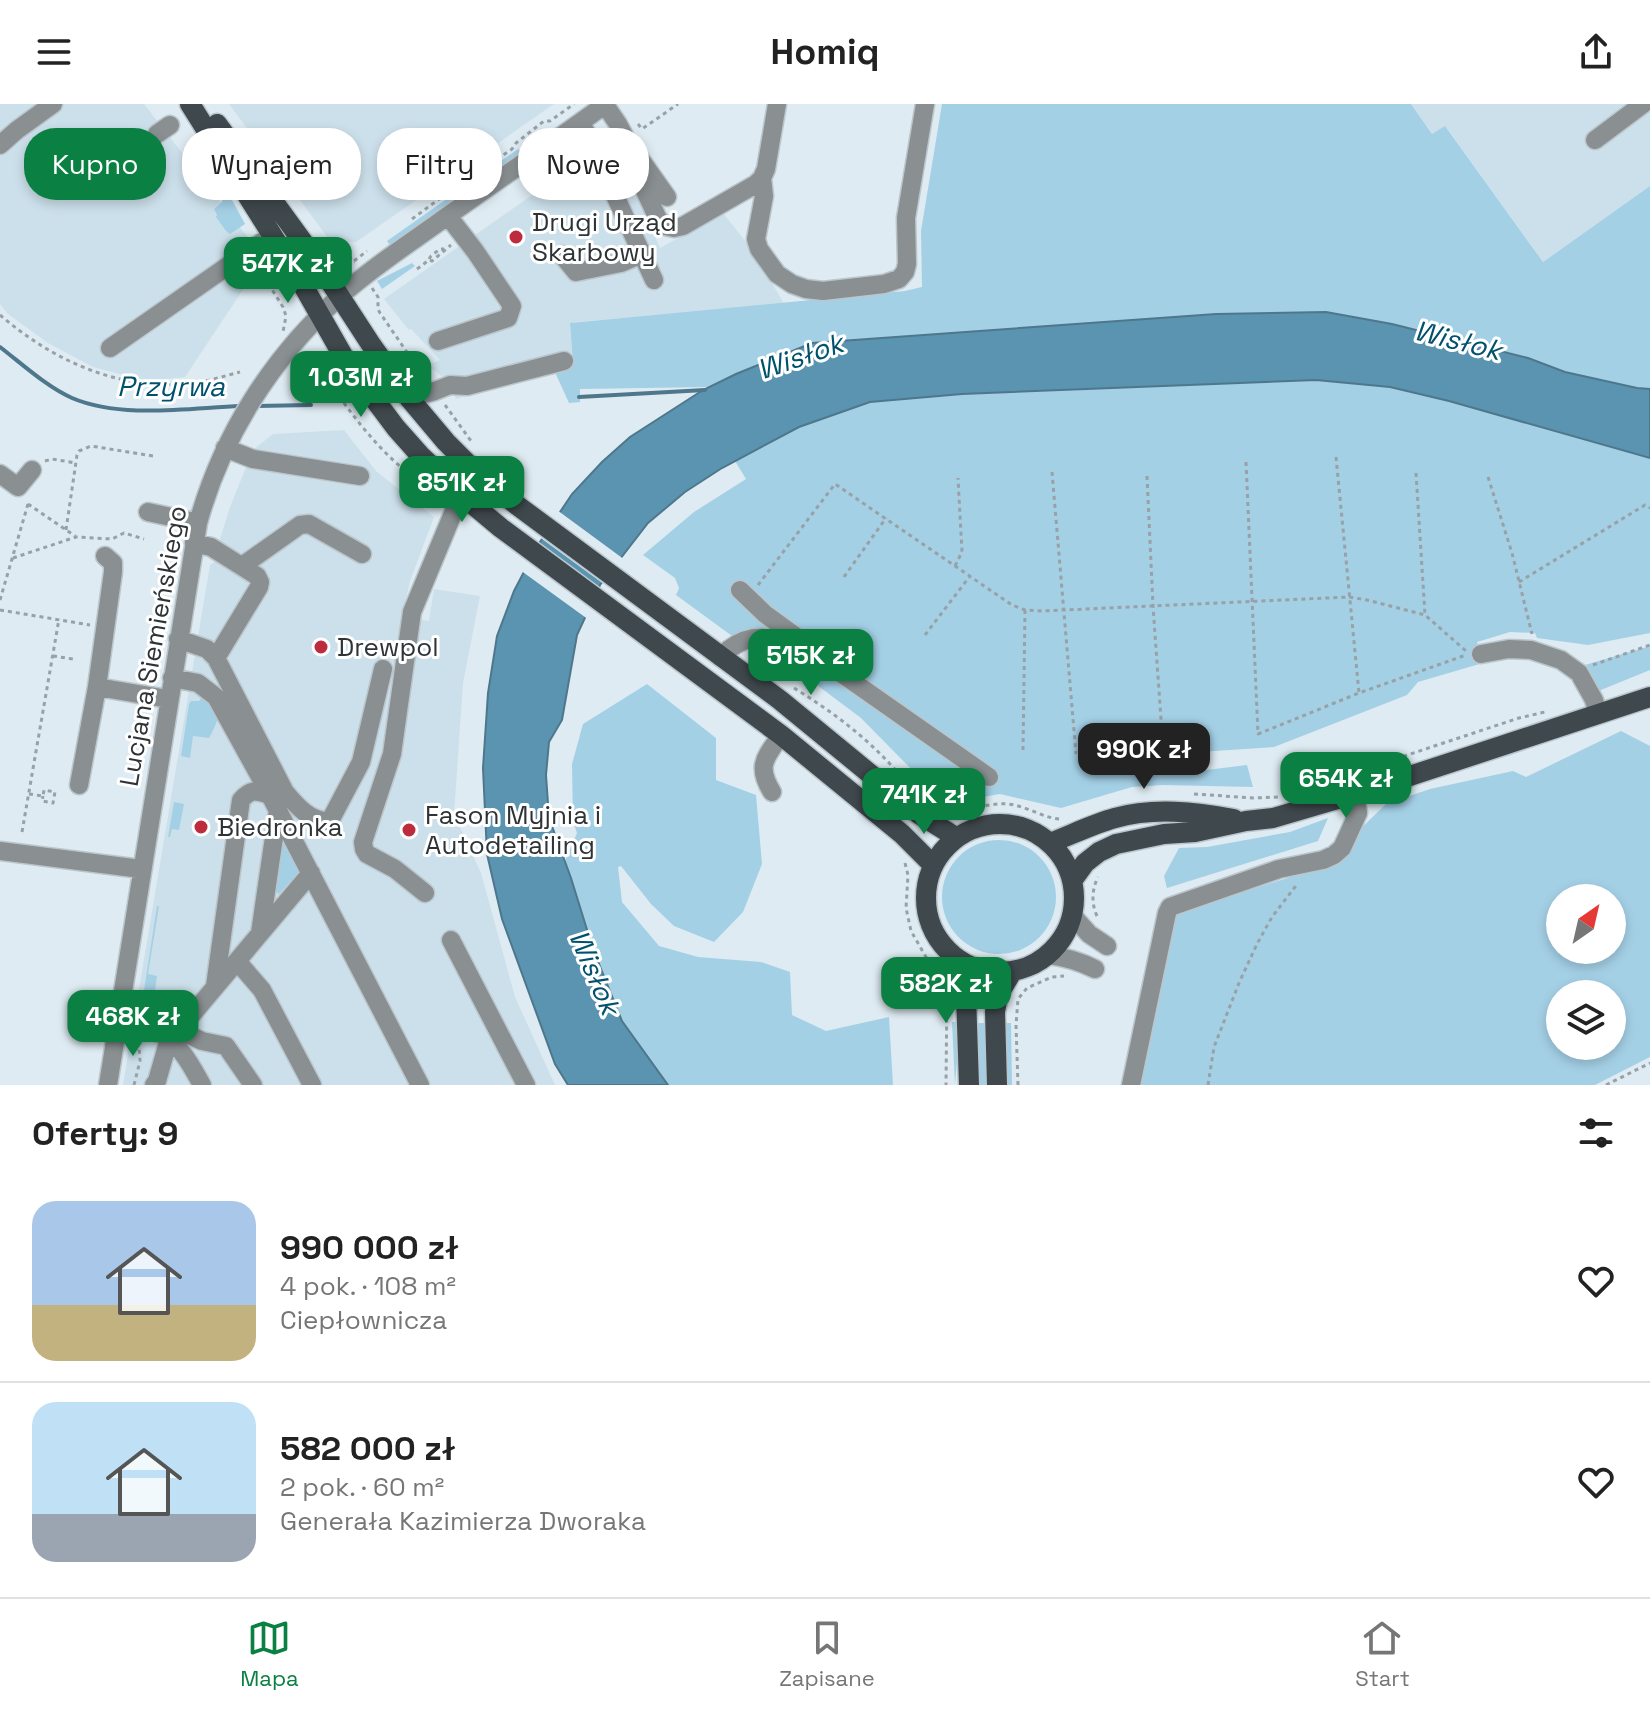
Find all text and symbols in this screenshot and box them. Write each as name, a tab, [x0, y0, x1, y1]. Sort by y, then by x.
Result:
text: Homiq	[771, 29, 879, 75]
icon: menu	[32, 30, 76, 74]
icon: share	[1574, 30, 1618, 74]
chip: Kupno	[24, 128, 166, 200]
chip: Wynajem	[182, 128, 361, 200]
chip: Filtry	[377, 128, 502, 200]
chip: Nowe	[518, 128, 649, 200]
place label: Drugi Urząd Skarbowy	[532, 205, 677, 269]
marker: Drugi Urząd Skarbowy	[507, 228, 525, 246]
pin: 547K zł	[214, 237, 362, 305]
text: 547K zł	[242, 246, 334, 280]
water label: Wisłok	[1411, 312, 1508, 369]
water label: Wisłok	[752, 324, 851, 387]
pin: 1.03M zł	[278, 351, 444, 419]
text: 1.03M zł	[308, 360, 414, 394]
water label: Przyrwa	[117, 368, 226, 404]
pin: 851K zł	[388, 456, 536, 524]
text: 851K zł	[417, 465, 507, 499]
street label: Lucjana Siemieńskiego	[112, 503, 194, 789]
pin: 515K zł	[737, 629, 885, 697]
place label: Drewpol	[337, 630, 439, 664]
marker: Drewpol	[312, 638, 330, 656]
text: 515K zł	[766, 638, 856, 672]
pin: 990K zł	[1070, 723, 1218, 791]
text: 990K zł	[1096, 732, 1192, 766]
pin: 654K zł	[1272, 752, 1420, 820]
text: 654K zł	[1298, 761, 1394, 795]
pin: 741K zł	[850, 768, 998, 836]
text: 741K zł	[880, 777, 968, 811]
place label: Fason Myjnia i Autodetailing	[425, 798, 601, 862]
place label: Biedronka	[217, 810, 343, 844]
marker: Biedronka	[192, 818, 210, 836]
marker: Fason Myjnia i Autodetailing	[400, 821, 418, 839]
north arrow	[1546, 884, 1626, 964]
map controls	[1546, 884, 1626, 1060]
water label: Wisłok	[561, 924, 630, 1023]
pin: 582K zł	[872, 957, 1020, 1025]
text: 582K zł	[899, 966, 993, 1000]
button: layers	[1546, 980, 1626, 1060]
pin: 468K zł	[59, 990, 207, 1058]
text: 468K zł	[85, 999, 181, 1033]
icon: filters	[1574, 1111, 1618, 1155]
text: Oferty: 9	[32, 1112, 179, 1155]
text: 990 000 zł	[280, 1226, 459, 1269]
icon: home	[96, 1233, 192, 1329]
icon: heart	[1574, 1259, 1618, 1303]
text: 4 pok. · 108 m²	[280, 1269, 456, 1303]
text: Ciepłownicza	[280, 1303, 447, 1337]
text: 582 000 zł	[280, 1427, 456, 1470]
icon: home	[96, 1434, 192, 1530]
icon: heart	[1574, 1460, 1618, 1504]
text: 2 pok. · 60 m²	[280, 1470, 444, 1504]
text: Generała Kazimierza Dworaka	[280, 1504, 646, 1538]
tab: Mapa	[240, 1616, 299, 1692]
tab: Zapisane	[779, 1616, 875, 1692]
tab: Start	[1355, 1616, 1410, 1692]

